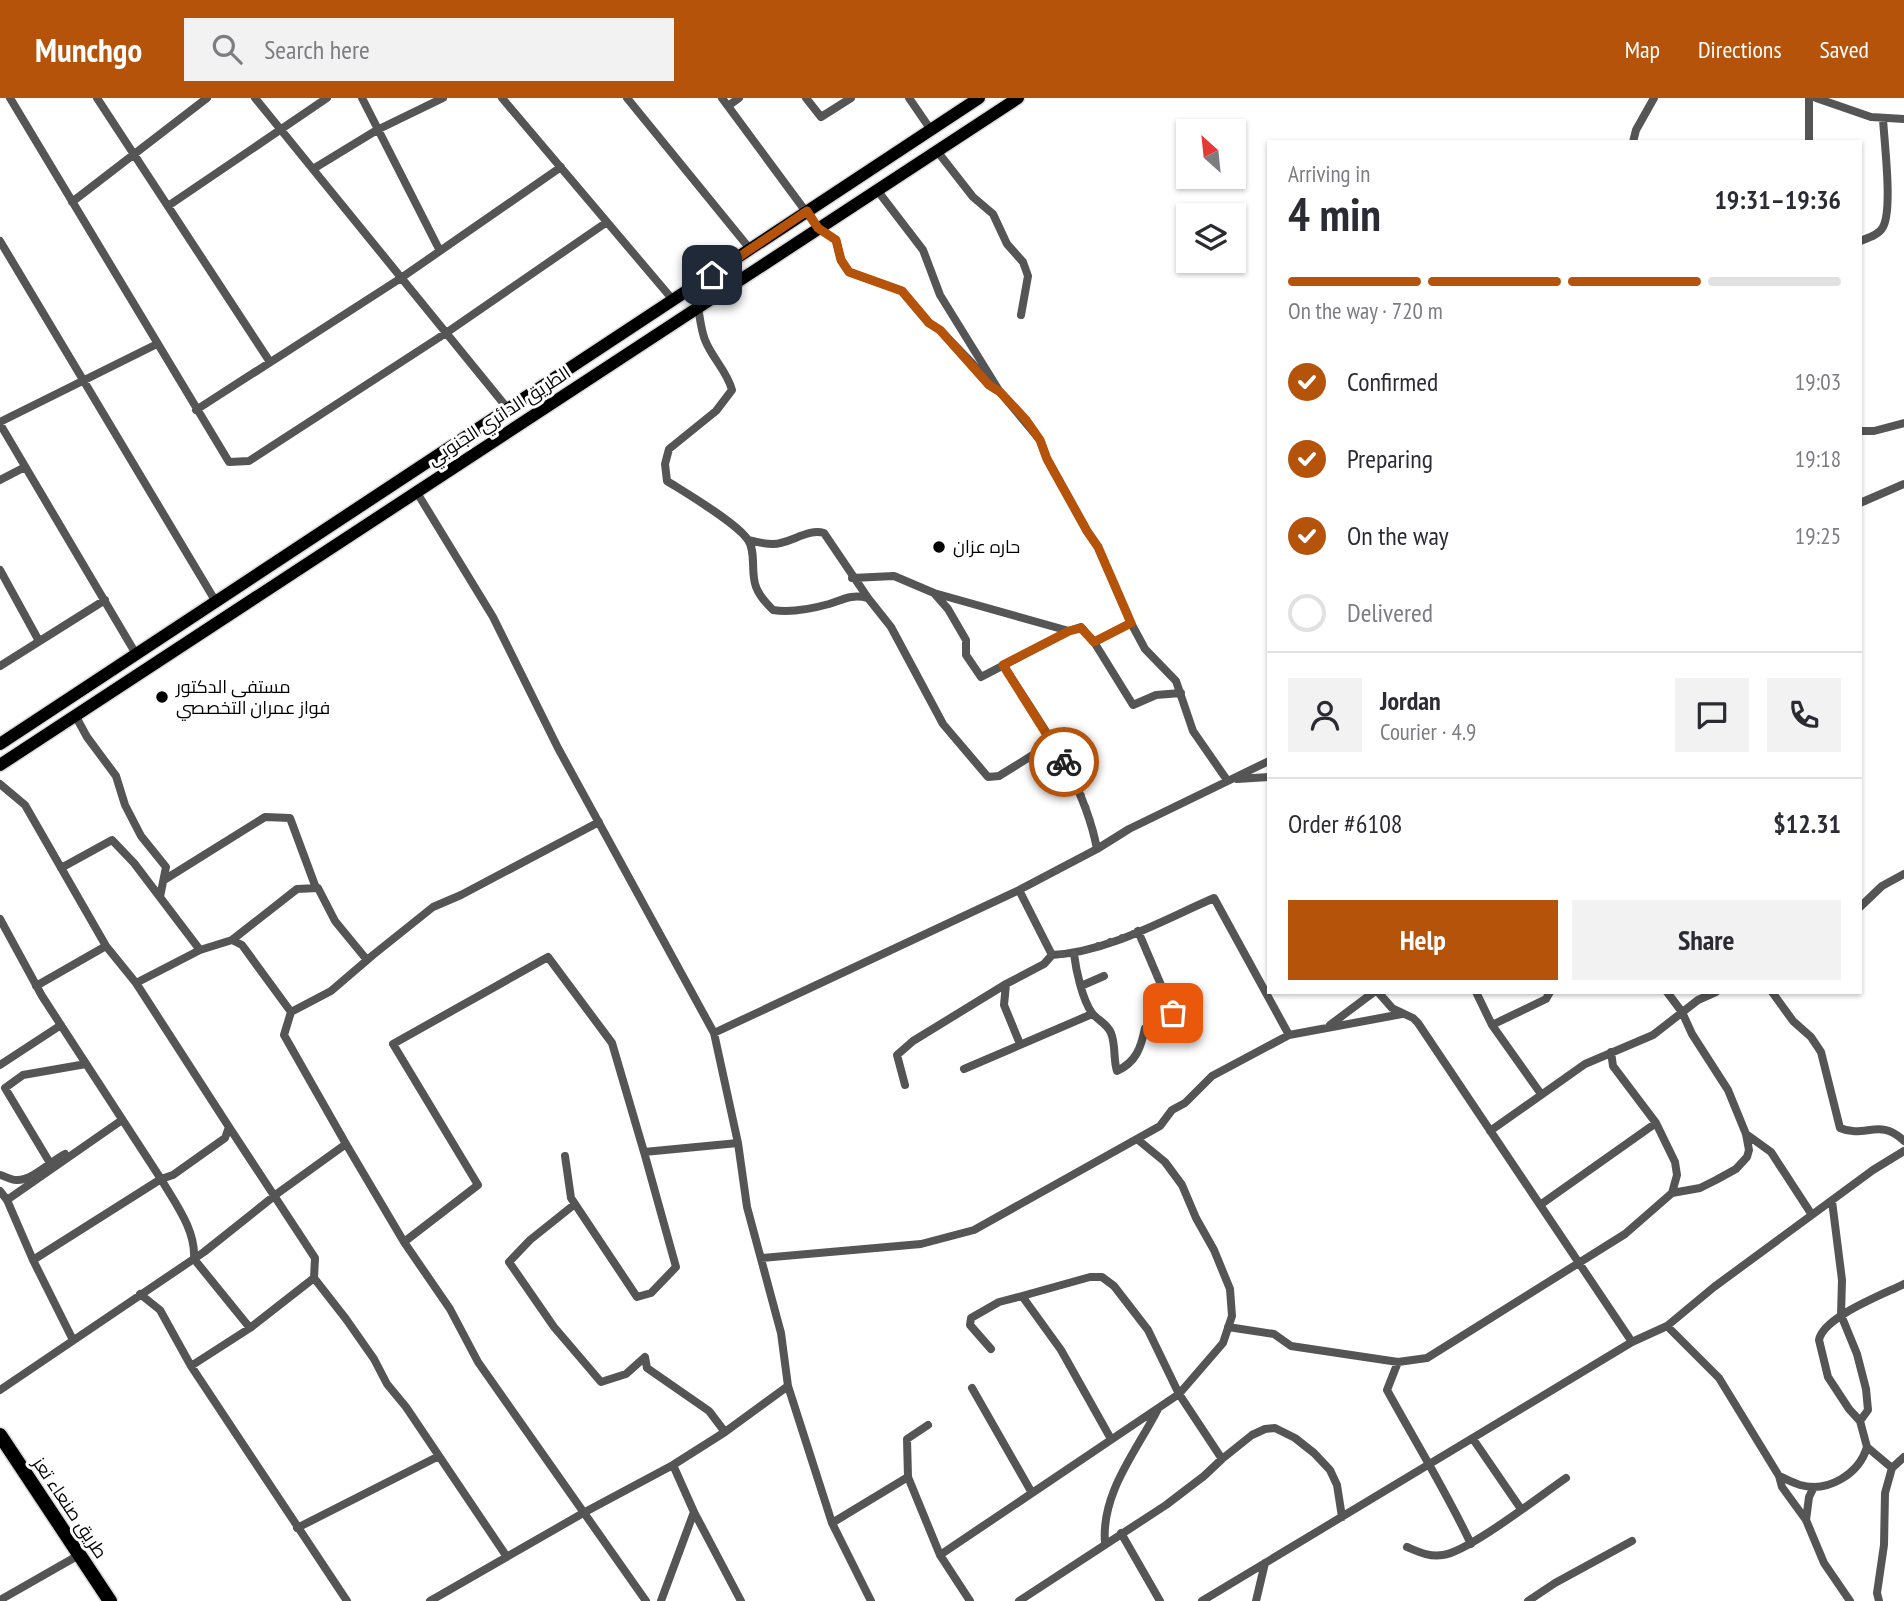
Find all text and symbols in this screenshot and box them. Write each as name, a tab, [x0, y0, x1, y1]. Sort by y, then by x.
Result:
search box	[184, 18, 674, 81]
text: Munchgo	[35, 28, 142, 71]
icon: search	[208, 30, 246, 68]
text: Search here	[264, 33, 370, 66]
text: Map	[1625, 34, 1660, 65]
text: Directions	[1698, 34, 1782, 65]
text: Saved	[1820, 34, 1869, 65]
north arrow	[1176, 119, 1246, 189]
map controls	[1176, 119, 1246, 273]
text: Arriving in	[1288, 159, 1370, 188]
text: 19:31–19:36	[1714, 183, 1841, 216]
text: 4 min	[1288, 184, 1381, 244]
button: layers	[1176, 203, 1246, 273]
pin	[682, 245, 742, 305]
icon: home	[693, 256, 731, 294]
text: On the way · 720 m	[1288, 296, 1443, 325]
street label: الطريق الدائري الجنوبي	[423, 361, 576, 473]
icon: check	[1288, 363, 1326, 401]
text: Confirmed	[1347, 365, 1438, 398]
text: 19:03	[1795, 367, 1841, 396]
icon: check	[1288, 440, 1326, 478]
text: Preparing	[1347, 442, 1433, 475]
text: 19:18	[1795, 444, 1841, 473]
icon: check	[1288, 517, 1326, 555]
text: On the way	[1347, 519, 1449, 552]
text: 19:25	[1795, 521, 1841, 550]
place label: حاره عزان	[953, 535, 1020, 558]
marker: حاره عزان	[931, 539, 947, 555]
text: Delivered	[1347, 596, 1433, 629]
place label: مستفى الدكتور فواز عمران التخصصي	[175, 675, 330, 721]
button: person	[1288, 678, 1362, 752]
button: chat	[1675, 678, 1749, 752]
button: phone	[1767, 678, 1841, 752]
text: Jordan	[1380, 684, 1441, 717]
marker: مستفى الدكتور فواز عمران التخصصي	[154, 689, 170, 705]
text: Courier · 4.9	[1380, 717, 1476, 746]
courier	[1029, 727, 1099, 797]
icon: bike	[1045, 743, 1083, 781]
text: Order #6108	[1288, 807, 1403, 840]
text: $12.31	[1773, 807, 1841, 840]
button: Help	[1288, 900, 1558, 980]
button: Share	[1572, 900, 1841, 980]
pin	[1143, 983, 1203, 1043]
icon: bag	[1154, 994, 1192, 1032]
street label: طريق صنعاء تعز	[27, 1452, 113, 1563]

